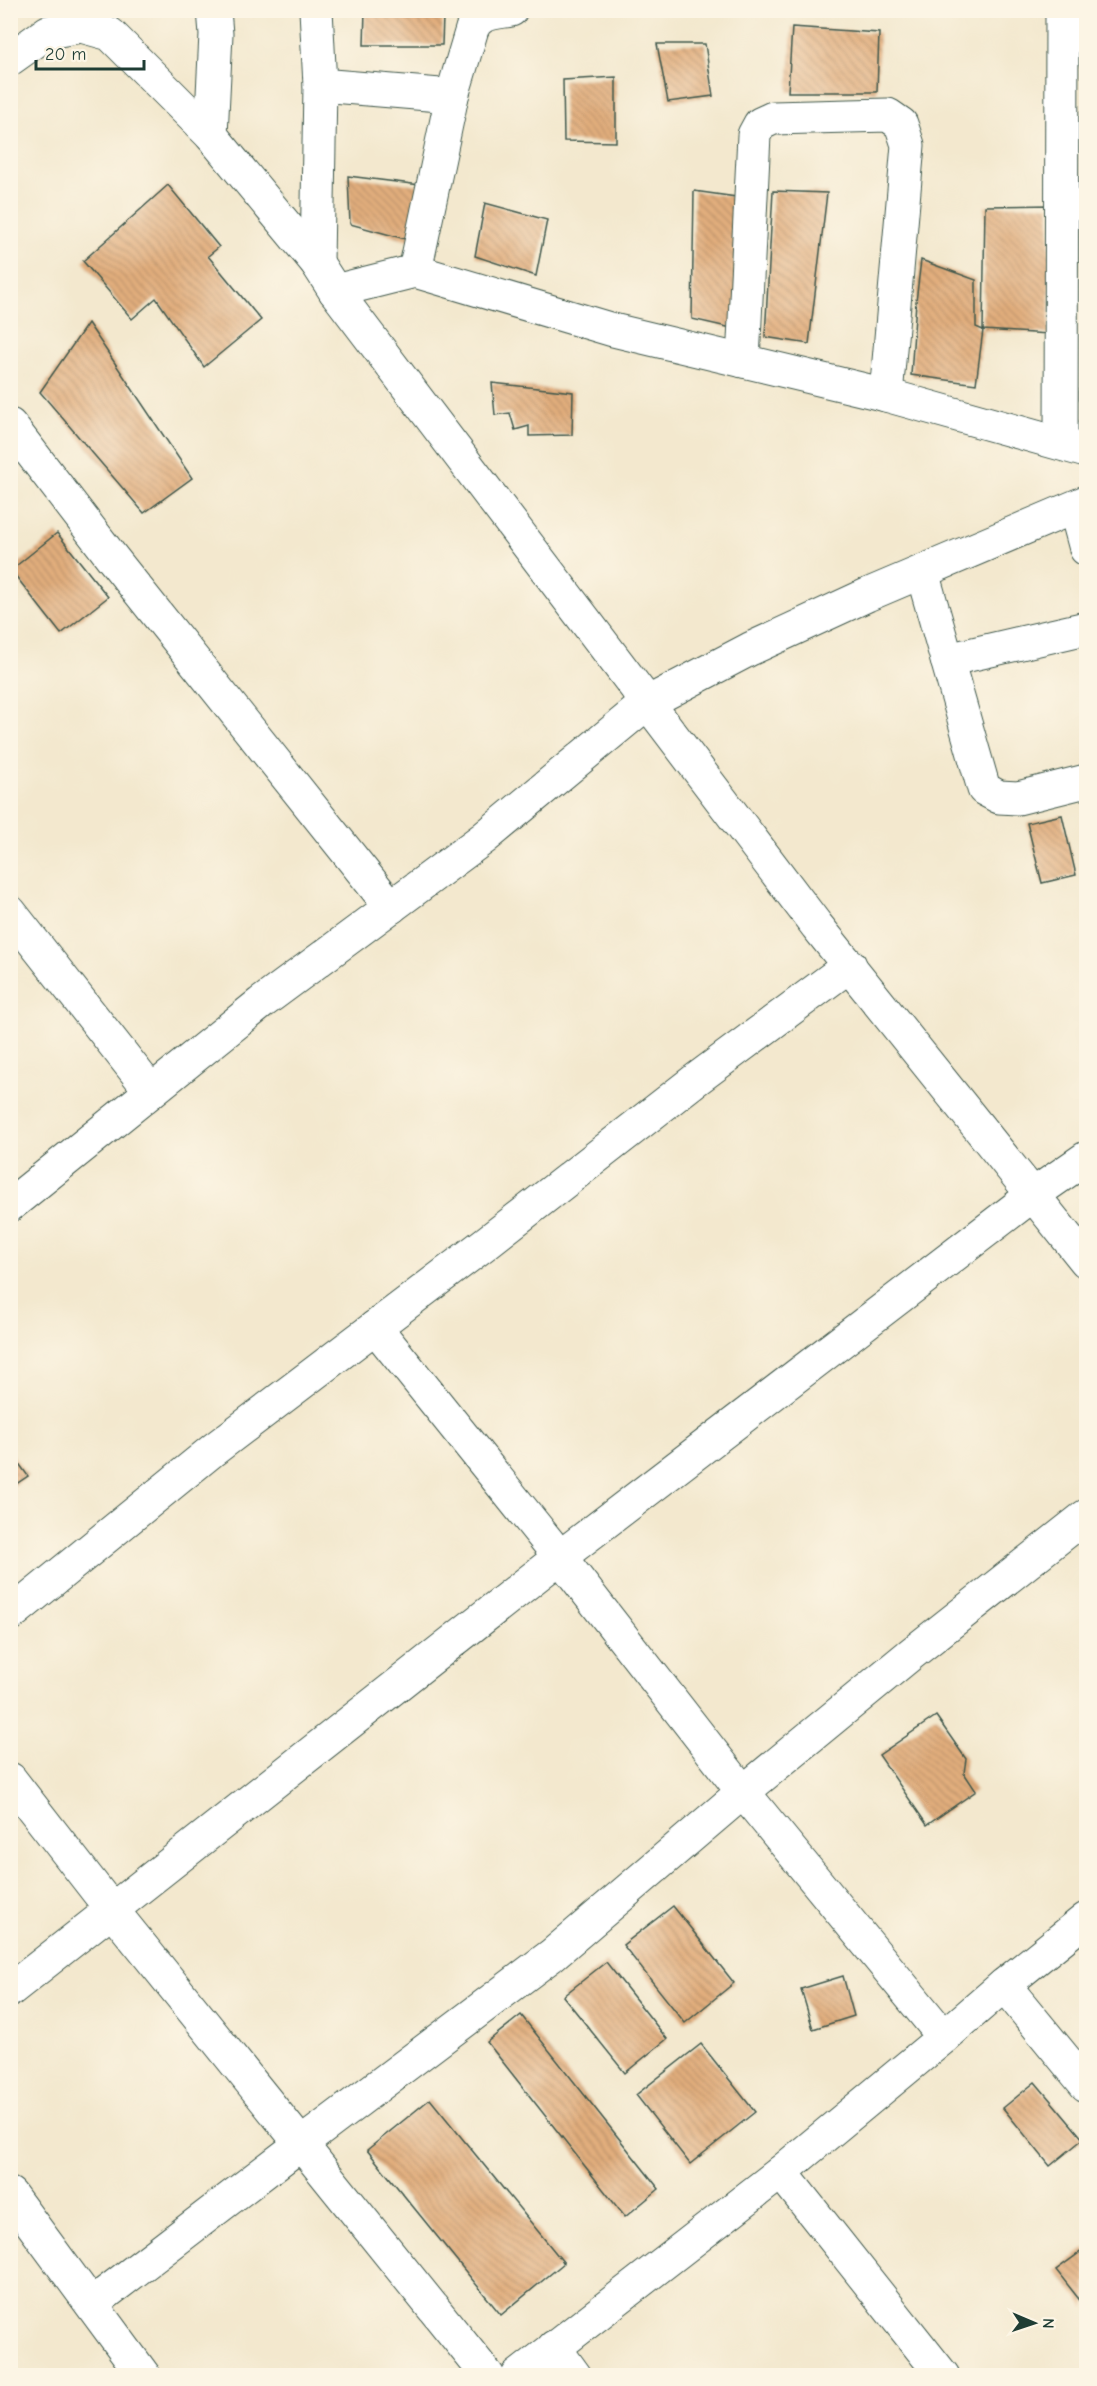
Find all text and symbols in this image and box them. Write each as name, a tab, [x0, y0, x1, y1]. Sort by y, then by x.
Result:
scale bar	[36, 33, 144, 71]
text: 20 m	[45, 44, 86, 65]
north arrow	[1004, 2293, 1064, 2353]
text: N	[1039, 2318, 1057, 2329]

